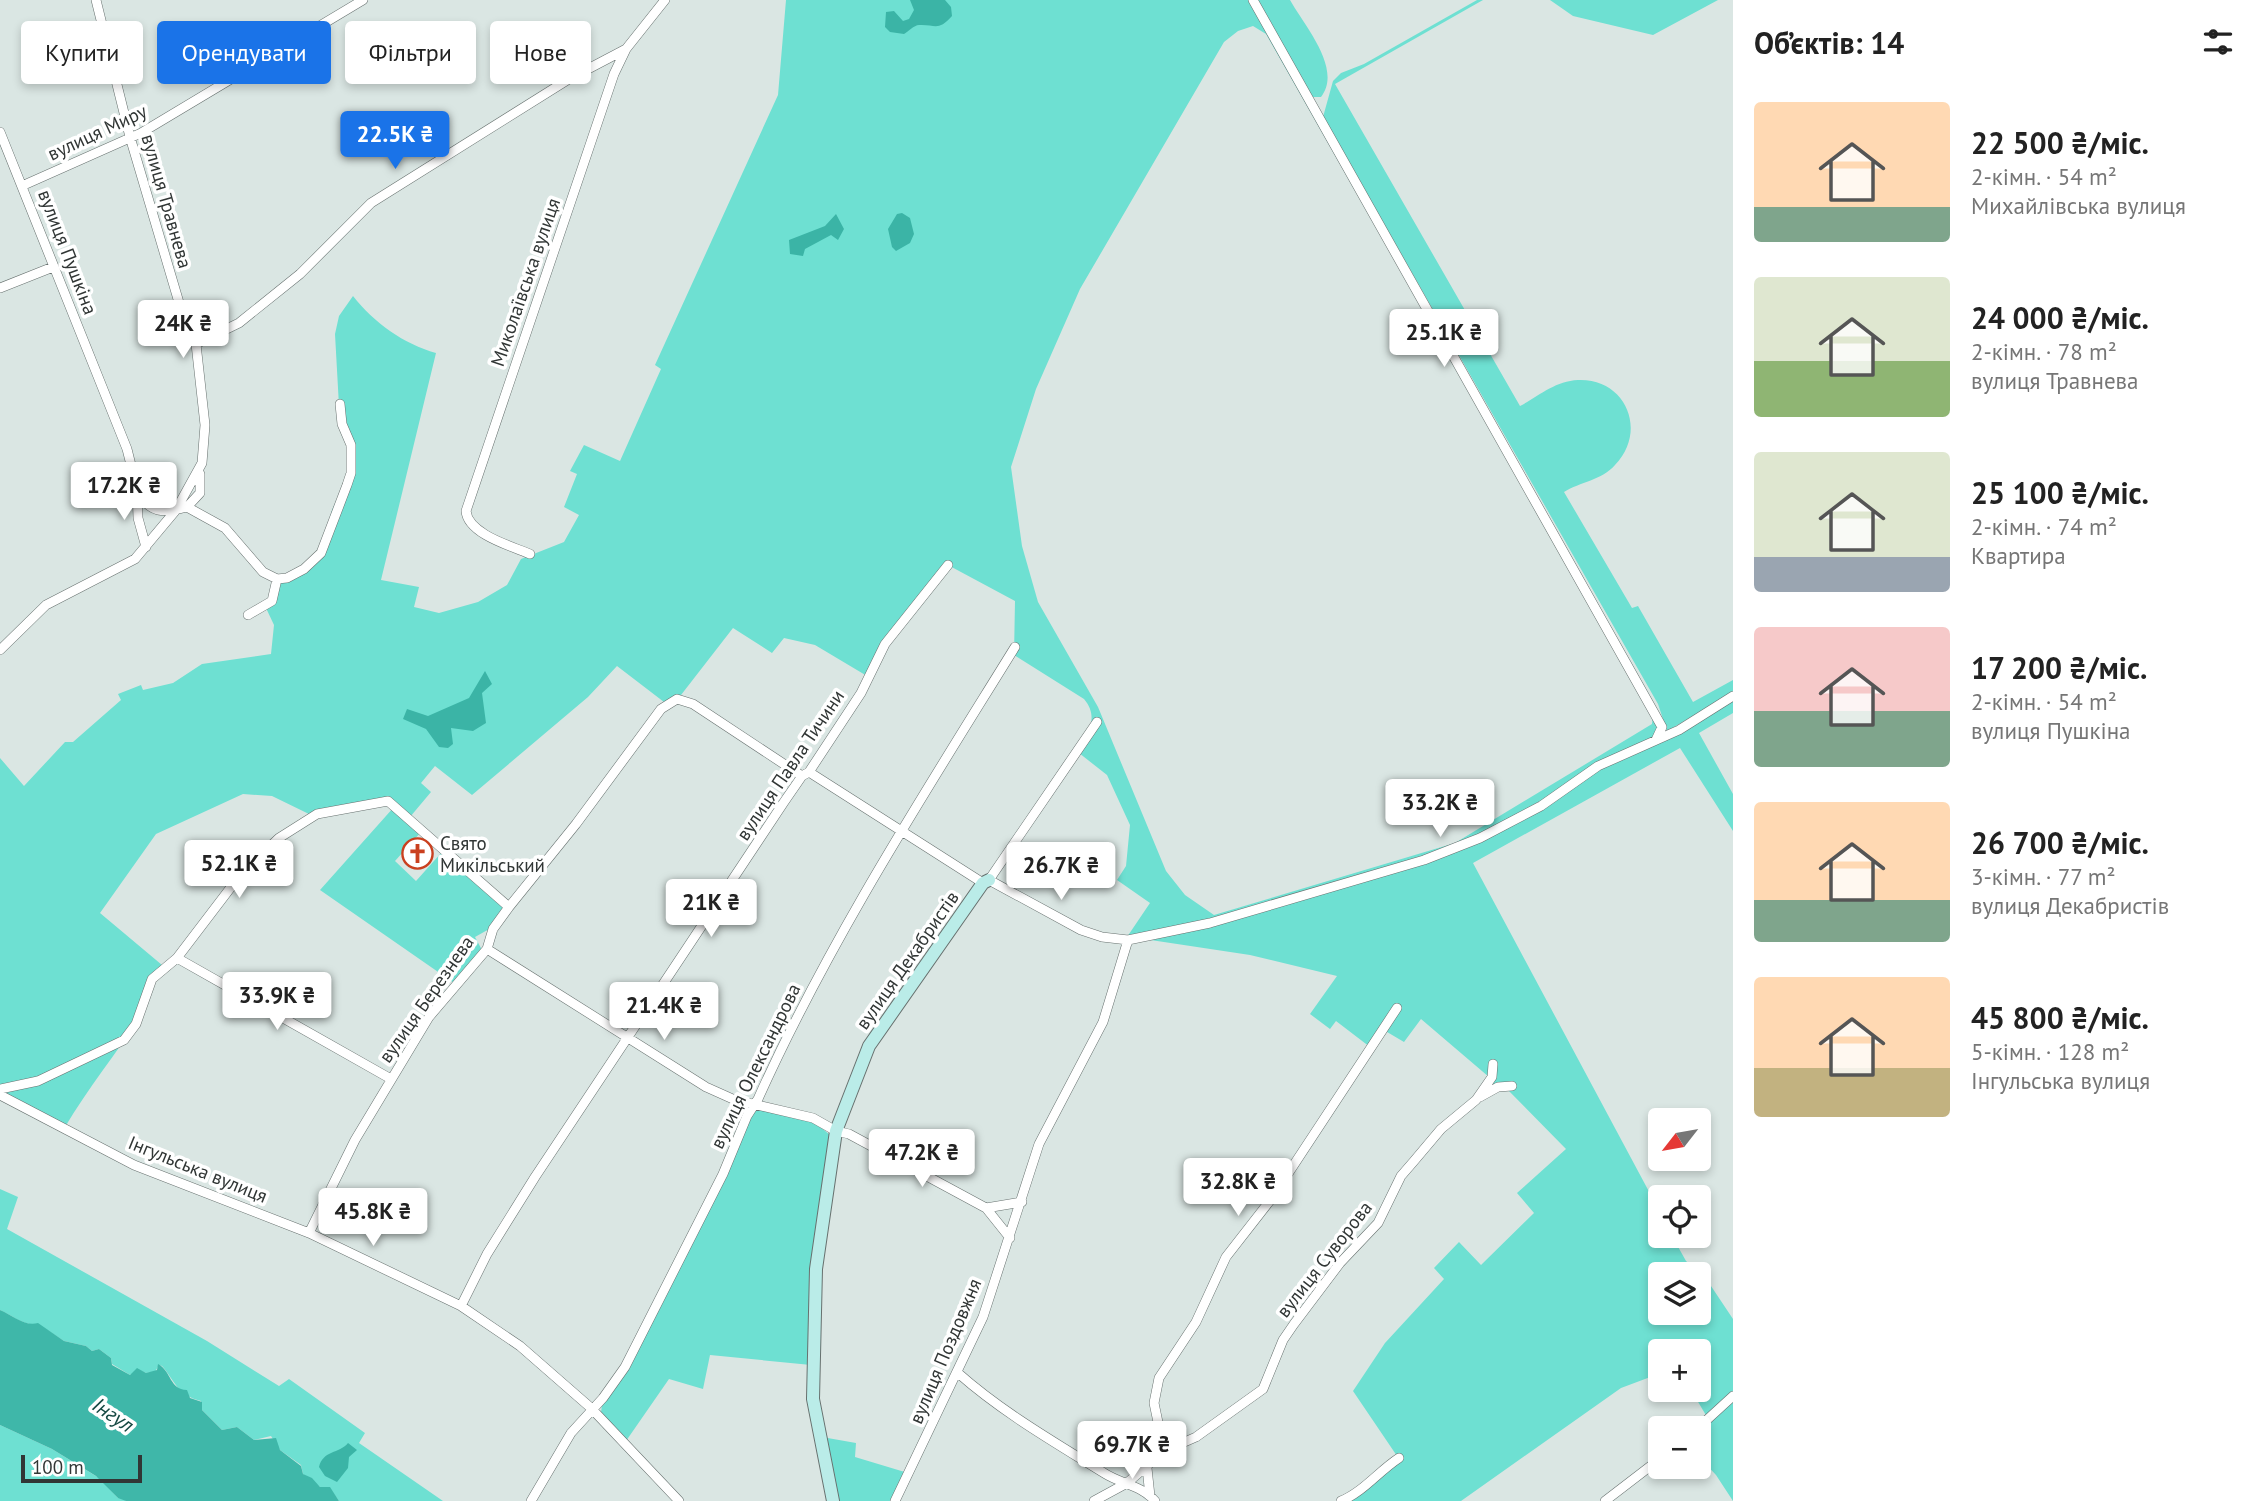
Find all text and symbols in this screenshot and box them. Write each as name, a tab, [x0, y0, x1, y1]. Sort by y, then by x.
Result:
chip: Купити	[21, 21, 143, 84]
chip: Орендувати	[157, 21, 331, 84]
chip: Фільтри	[345, 21, 476, 84]
chip: Нове	[490, 21, 591, 84]
text: Об’єктів: 14	[1754, 23, 1904, 62]
icon: filters	[2199, 23, 2237, 61]
street label: вулиця Миру	[44, 98, 151, 165]
pin: 22.5K ₴	[330, 111, 460, 171]
text: 22.5K ₴	[356, 119, 434, 148]
text: 22 500 ₴/міс.	[1971, 123, 2149, 162]
icon: home	[1810, 130, 1894, 214]
street label: вулиця Травнева	[136, 131, 198, 271]
text: 2-кімн. · 54 m²	[1971, 162, 2117, 191]
street label: вулиця Пушкіна	[33, 186, 103, 318]
text: Михайлівська вулиця	[1971, 191, 2186, 220]
street label: Миколаївська вулиця	[485, 195, 565, 369]
text: 24 000 ₴/міс.	[1971, 298, 2149, 337]
pin: 24K ₴	[134, 300, 232, 360]
icon: home	[1810, 305, 1894, 389]
text: 24K ₴	[154, 308, 212, 337]
pin: 25.1K ₴	[1379, 310, 1509, 369]
text: 25.1K ₴	[1405, 317, 1483, 346]
text: 2-кімн. · 78 m²	[1971, 337, 2117, 366]
text: вулиця Травнева	[1971, 366, 2139, 395]
pin: 17.2K ₴	[59, 462, 189, 522]
text: 17.2K ₴	[87, 470, 161, 499]
text: 25 100 ₴/міс.	[1971, 473, 2149, 512]
icon: home	[1810, 480, 1894, 564]
text: 2-кімн. · 74 m²	[1971, 512, 2117, 541]
text: Квартира	[1971, 541, 2066, 570]
text: 17 200 ₴/міс.	[1971, 648, 2147, 687]
icon: home	[1810, 655, 1894, 739]
street label: вулиця Павла Тичини	[731, 685, 849, 845]
text: 2-кімн. · 54 m²	[1971, 687, 2117, 716]
text: вулиця Пушкіна	[1971, 716, 2130, 745]
pin: 33.2K ₴	[1375, 780, 1505, 839]
text: 33.2K ₴	[1401, 787, 1479, 816]
text: 26 700 ₴/міс.	[1971, 823, 2149, 862]
icon: home	[1810, 830, 1894, 914]
place label: Свято Микільський	[440, 831, 545, 877]
church icon: Свято Микільський	[400, 837, 434, 871]
pin: 52.1K ₴	[174, 841, 304, 900]
pin: 26.7K ₴	[996, 842, 1126, 902]
text: 52.1K ₴	[200, 848, 278, 877]
text: 26.7K ₴	[1022, 850, 1100, 879]
text: 3-кімн. · 77 m²	[1971, 862, 2116, 891]
pin: 21K ₴	[662, 880, 760, 939]
street label: вулиця Декабристів	[850, 886, 964, 1034]
text: 21K ₴	[682, 887, 740, 916]
text: вулиця Декабристів	[1971, 891, 2169, 920]
street label: вулиця Березнева	[373, 931, 479, 1067]
pin: 33.9K ₴	[212, 972, 342, 1032]
street label: вулиця Олександрова	[705, 979, 805, 1153]
text: 33.9K ₴	[238, 980, 316, 1009]
pin: 21.4K ₴	[599, 982, 729, 1042]
text: 21.4K ₴	[625, 990, 703, 1019]
text: 45 800 ₴/міс.	[1971, 998, 2149, 1037]
icon: home	[1810, 1005, 1894, 1089]
text: 5-кімн. · 128 m²	[1971, 1037, 2129, 1066]
text: Інгульська вулиця	[1971, 1066, 2150, 1095]
north arrow	[1648, 1108, 1712, 1171]
map controls	[1648, 1108, 1711, 1479]
street label: Інгульська вулиця	[125, 1130, 271, 1208]
pin: 47.2K ₴	[857, 1130, 987, 1189]
text: 47.2K ₴	[885, 1137, 959, 1166]
pin: 32.8K ₴	[1173, 1158, 1303, 1218]
text: 32.8K ₴	[1199, 1166, 1277, 1195]
button: locate	[1648, 1185, 1711, 1248]
pin: 45.8K ₴	[308, 1188, 438, 1248]
text: 45.8K ₴	[334, 1196, 412, 1225]
street label: вулиця Суворова	[1271, 1196, 1377, 1322]
button: layers	[1648, 1262, 1711, 1325]
street label: вулиця Поздовжня	[904, 1275, 986, 1427]
button: +	[1648, 1339, 1711, 1402]
water label: Інгул	[87, 1391, 139, 1438]
button: −	[1648, 1416, 1711, 1479]
pin: 69.7K ₴	[1067, 1422, 1197, 1481]
text: 69.7K ₴	[1093, 1429, 1171, 1458]
scale bar	[21, 1452, 142, 1484]
text: 100 m	[32, 1455, 84, 1479]

